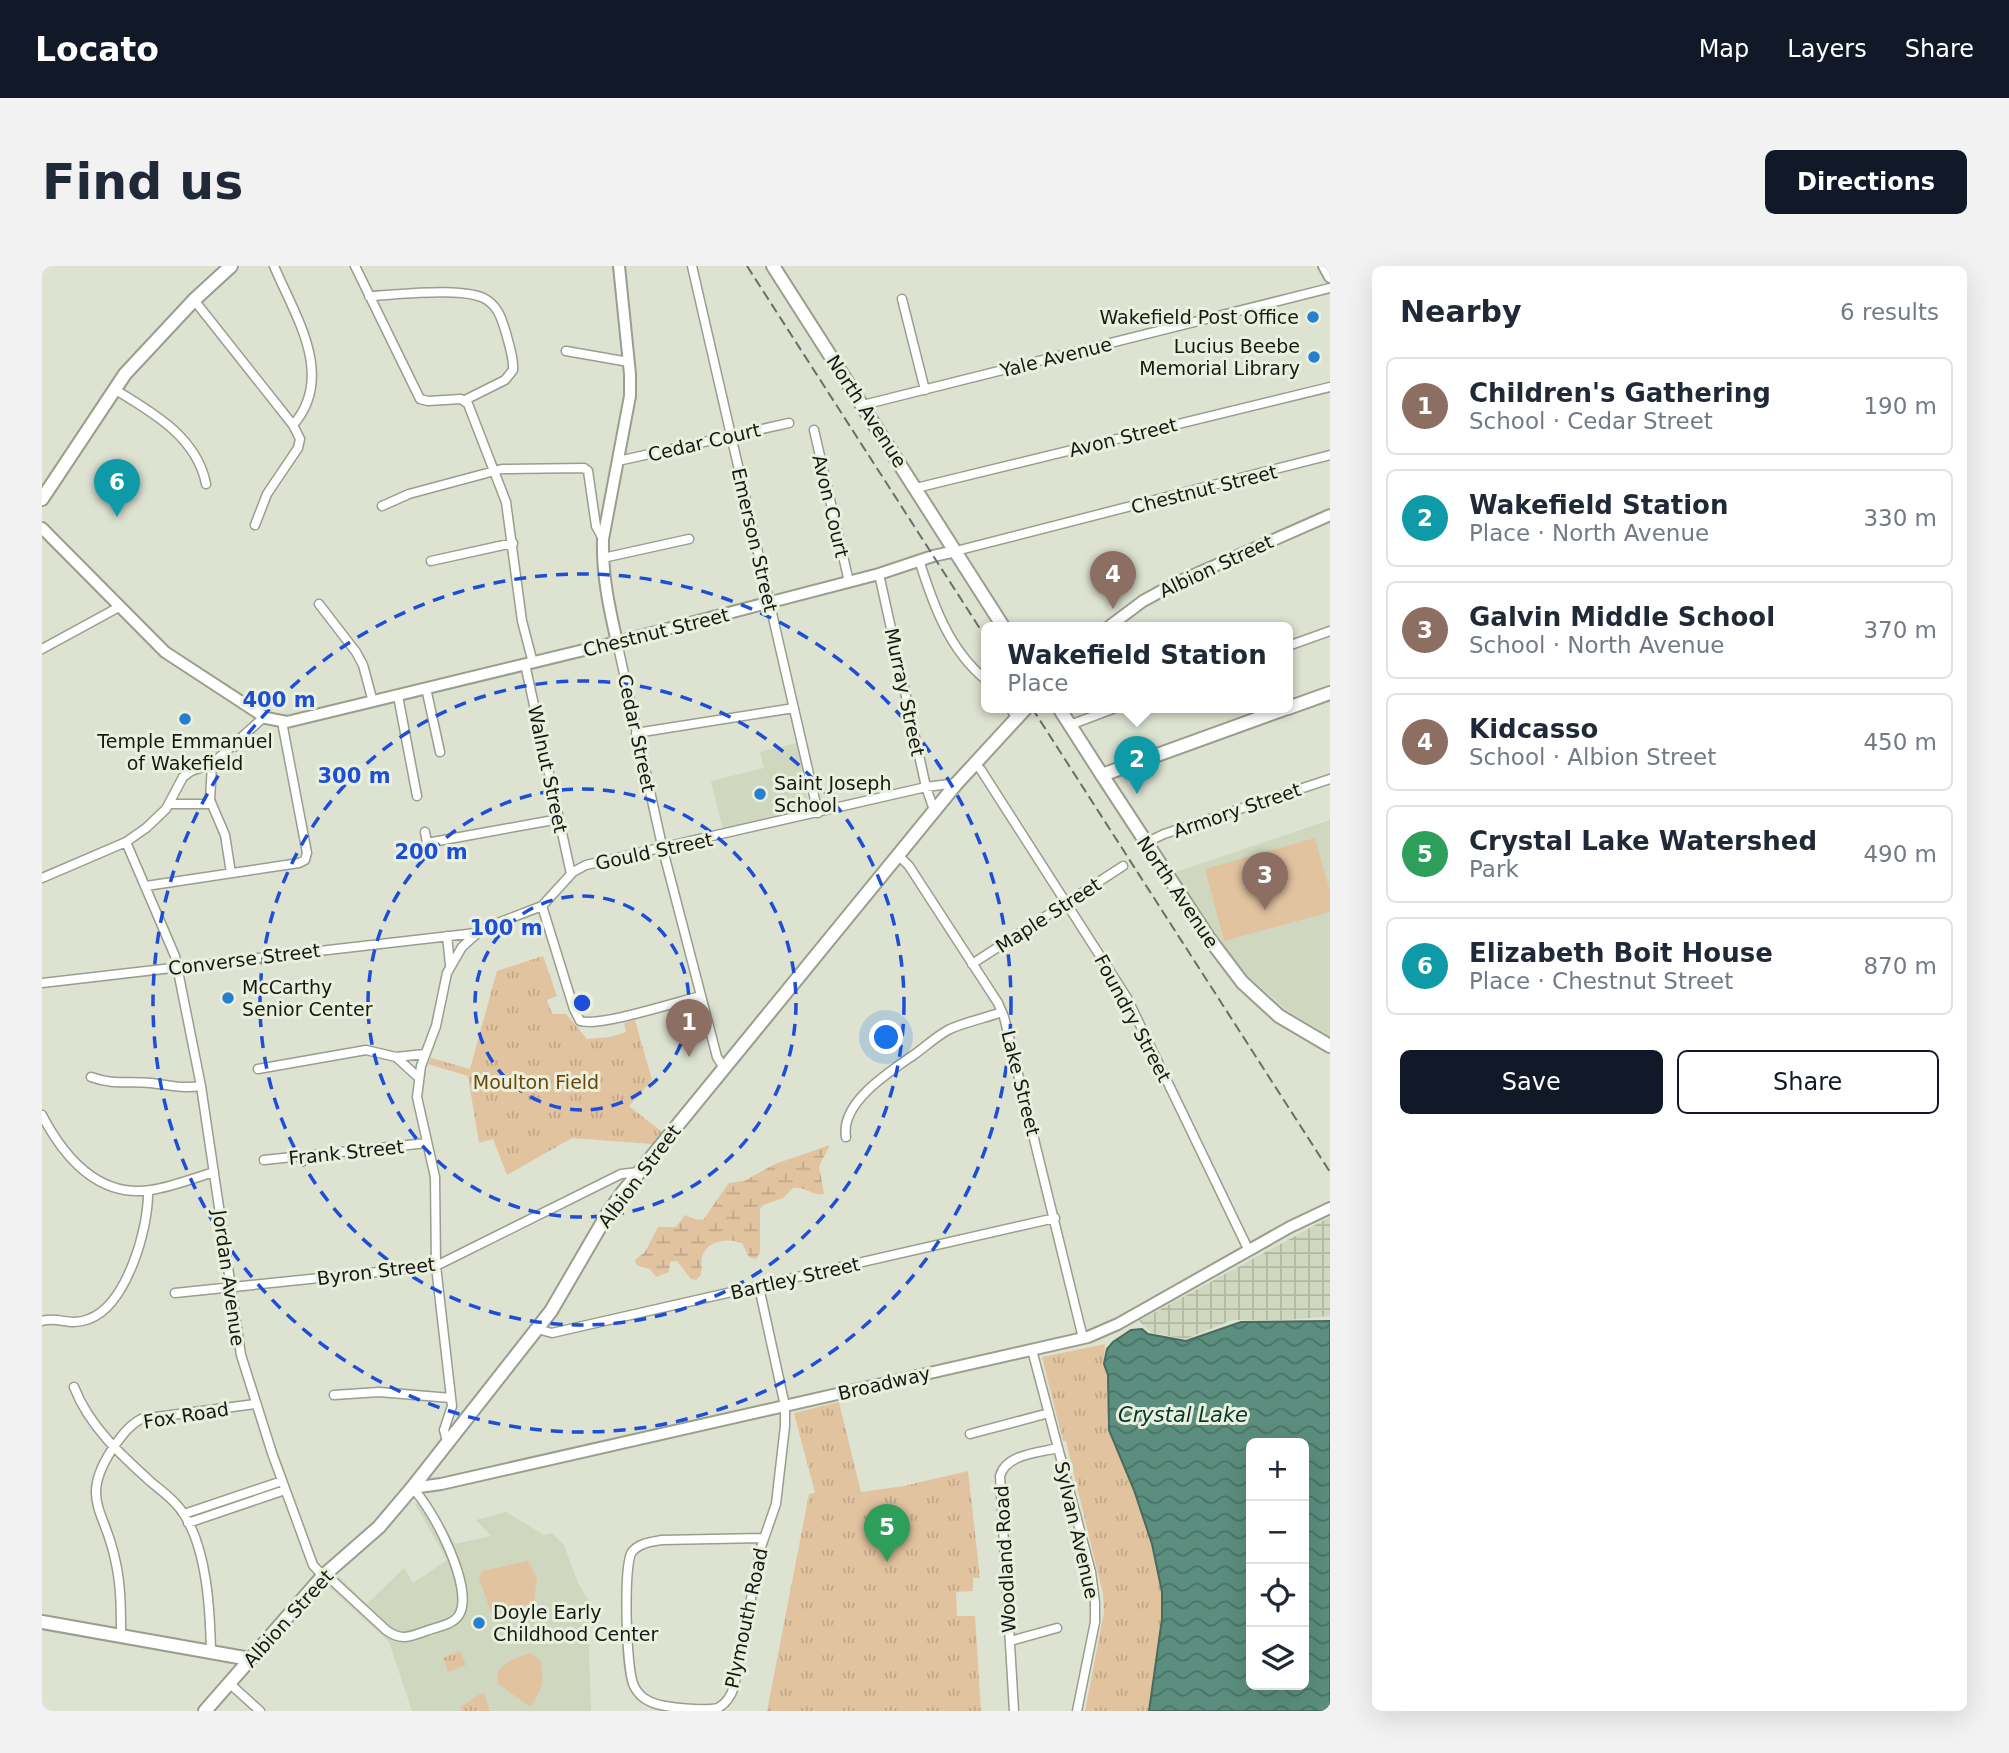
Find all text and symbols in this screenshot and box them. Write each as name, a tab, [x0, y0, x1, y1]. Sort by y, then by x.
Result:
text: Locato	[35, 30, 159, 69]
text: Map	[1699, 35, 1749, 63]
text: Layers	[1787, 35, 1867, 63]
text: Share	[1905, 35, 1974, 63]
button: Directions	[1765, 150, 1967, 214]
text: Find us	[42, 154, 243, 211]
text: Nearby	[1400, 294, 1522, 329]
text: 6 results	[1840, 299, 1939, 325]
place label: Wakefield Post Office	[1099, 306, 1299, 328]
marker: Wakefield Post Office	[1305, 309, 1321, 325]
street label: Yale Avenue	[997, 333, 1114, 382]
place label: Lucius Beebe Memorial Library	[1139, 335, 1300, 379]
marker: Lucius Beebe Memorial Library	[1306, 349, 1322, 365]
street label: North Avenue	[822, 351, 912, 471]
text: Children's Gathering	[1469, 378, 1771, 408]
text: 1	[1417, 393, 1433, 419]
text: 190 m	[1863, 393, 1937, 419]
text: School · Cedar Street	[1469, 408, 1713, 434]
street label: Avon Street	[1067, 413, 1179, 461]
street label: Cedar Court	[646, 418, 762, 466]
street label: Avon Court	[808, 452, 854, 560]
pin: 6	[94, 459, 140, 517]
street label: Chestnut Street	[1129, 460, 1279, 518]
street label: Emerson Street	[728, 466, 782, 614]
text: Wakefield Station	[1469, 490, 1728, 520]
text: 2	[1417, 505, 1433, 531]
text: 330 m	[1863, 505, 1937, 531]
text: Place · North Avenue	[1469, 520, 1709, 546]
street label: Albion Street	[1156, 530, 1276, 602]
pin: 4	[1090, 551, 1136, 609]
text: Galvin Middle School	[1469, 602, 1775, 632]
street label: Chestnut Street	[581, 603, 731, 661]
text: 3	[1417, 617, 1433, 643]
text: 370 m	[1863, 617, 1937, 643]
popup	[981, 622, 1293, 713]
street label: Murray Street	[881, 626, 929, 758]
text: School · North Avenue	[1469, 632, 1724, 658]
text: Wakefield Station	[1007, 640, 1267, 670]
text: Place	[1007, 670, 1068, 696]
street label: Cedar Street	[614, 672, 660, 794]
text: 400 m	[242, 688, 316, 712]
street label: Walnut Street	[524, 703, 572, 835]
marker: Temple Emmanuel of Wakefield	[177, 711, 193, 727]
text: Kidcasso	[1469, 714, 1598, 744]
text: 4	[1417, 729, 1433, 755]
text: 450 m	[1863, 729, 1937, 755]
place label: Temple Emmanuel of Wakefield	[96, 730, 273, 774]
pin: 2	[1114, 736, 1160, 794]
text: School · Albion Street	[1469, 744, 1716, 770]
text: 300 m	[317, 764, 391, 788]
place label: Saint Joseph School	[774, 772, 891, 816]
street label: Armory Street	[1170, 778, 1304, 842]
marker: Saint Joseph School	[752, 786, 768, 802]
text: Crystal Lake Watershed	[1469, 826, 1817, 856]
street label: Gould Street	[593, 828, 715, 874]
street label: North Avenue	[1133, 832, 1223, 952]
text: 200 m	[394, 840, 468, 864]
text: 5	[1417, 841, 1433, 867]
text: 490 m	[1863, 841, 1937, 867]
pin: 3	[1242, 852, 1288, 910]
text: Park	[1469, 856, 1519, 882]
street label: Maple Street	[991, 873, 1105, 957]
text: 100 m	[469, 916, 543, 940]
text: Elizabeth Boit House	[1469, 938, 1773, 968]
street label: Converse Street	[167, 939, 321, 979]
street label: Foundry Street	[1090, 951, 1176, 1085]
text: 6	[1417, 953, 1433, 979]
text: 870 m	[1863, 953, 1937, 979]
text: Place · Chestnut Street	[1469, 968, 1733, 994]
place label: McCarthy Senior Center	[242, 976, 373, 1020]
marker: McCarthy Senior Center	[220, 990, 236, 1006]
centre of rings	[570, 991, 594, 1015]
pin: 1	[666, 999, 712, 1057]
your location	[869, 1020, 903, 1054]
street label: Lake Street	[997, 1028, 1045, 1138]
button: Save	[1400, 1050, 1663, 1114]
button: Share	[1677, 1050, 1939, 1114]
park label: Moulton Field	[473, 1071, 599, 1093]
street label: Albion Street	[593, 1120, 685, 1232]
street label: Frank Street	[287, 1135, 405, 1169]
street label: Jordan Avenue	[208, 1208, 249, 1347]
street label: Bartley Street	[728, 1252, 862, 1304]
street label: Byron Street	[316, 1253, 436, 1289]
street label: Broadway	[836, 1362, 932, 1404]
street label: Fox Road	[142, 1397, 230, 1433]
water label: Crystal Lake	[1118, 1403, 1248, 1427]
map controls	[1246, 1438, 1309, 1690]
button: +	[1246, 1438, 1309, 1501]
street label: Sylvan Avenue	[1051, 1459, 1103, 1601]
street label: Woodland Road	[990, 1485, 1020, 1633]
button: −	[1246, 1501, 1309, 1564]
pin: 5	[864, 1504, 910, 1562]
street label: Plymouth Road	[720, 1546, 772, 1690]
button: locate	[1246, 1564, 1309, 1627]
street label: Albion Street	[239, 1565, 337, 1671]
place label: Doyle Early Childhood Center	[493, 1601, 658, 1645]
marker: Doyle Early Childhood Center	[471, 1615, 487, 1631]
button: layers	[1246, 1627, 1309, 1690]

